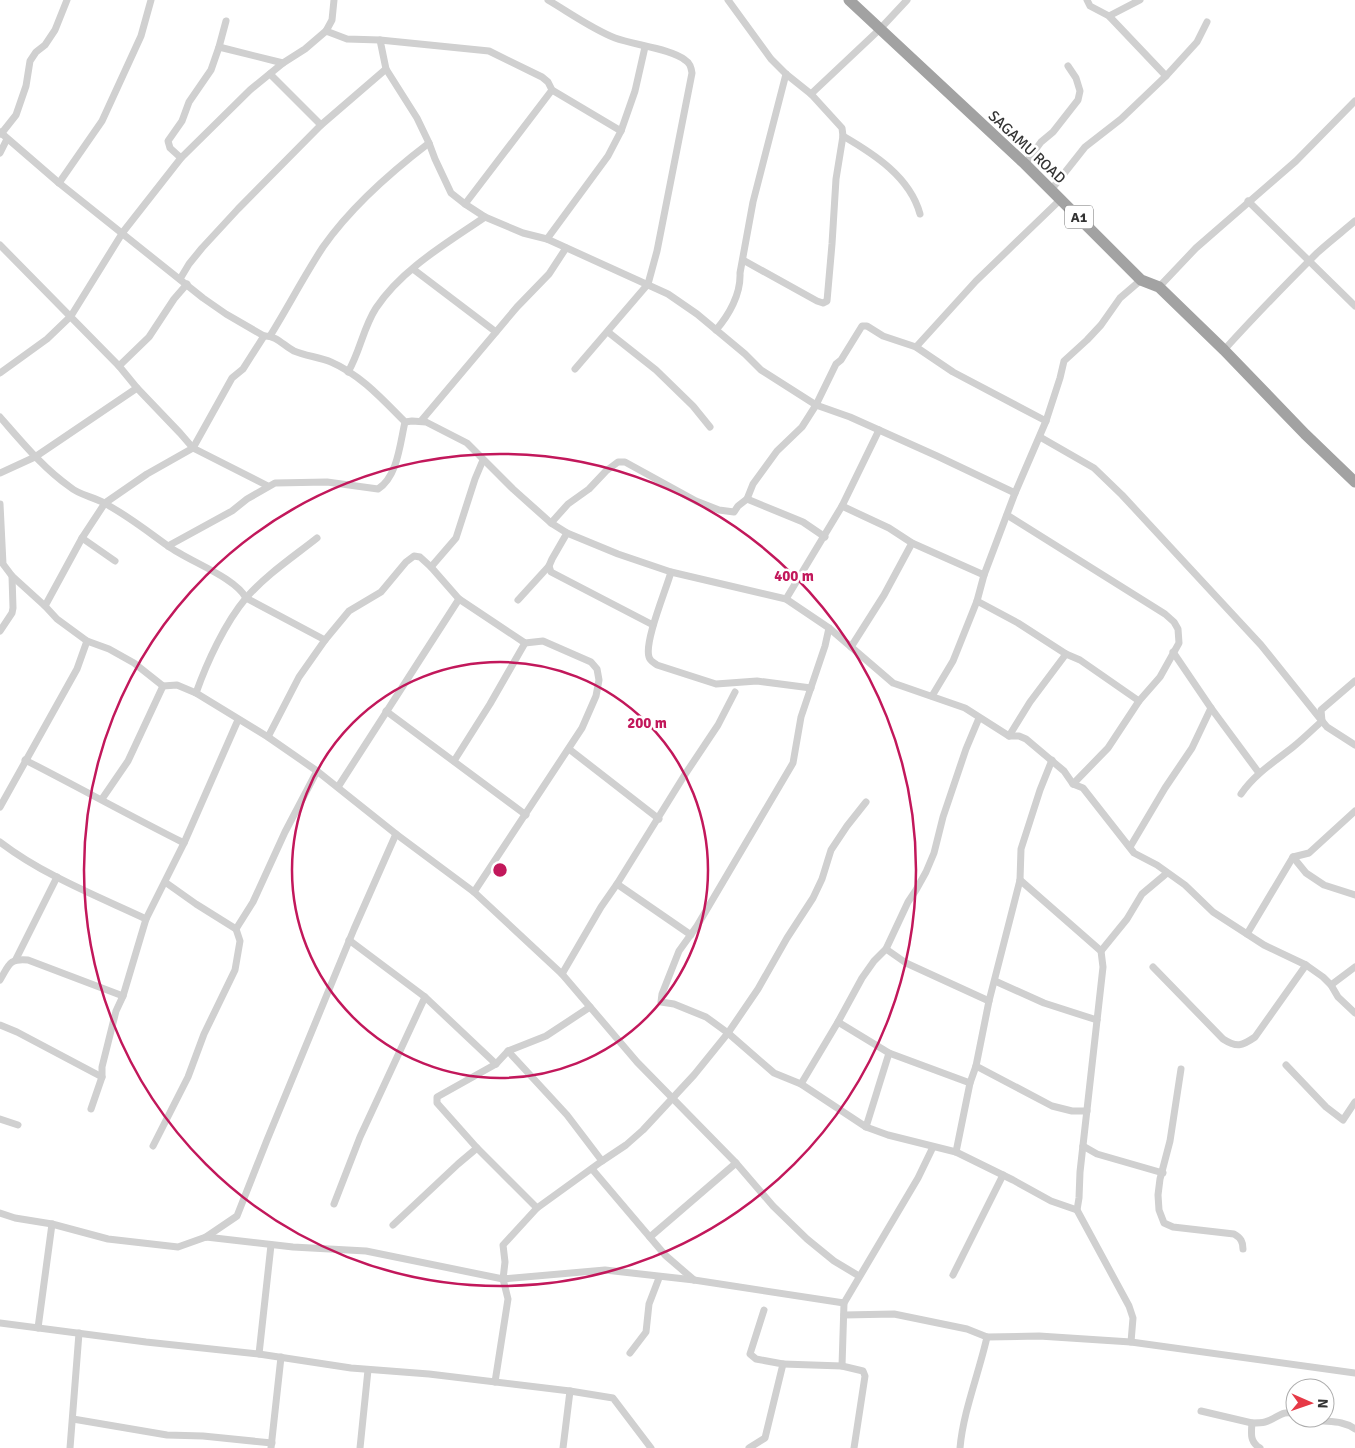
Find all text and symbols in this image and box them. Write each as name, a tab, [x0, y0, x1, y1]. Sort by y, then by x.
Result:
street label: SAGAMU ROAD	[985, 107, 1069, 187]
road number: A1	[1065, 206, 1093, 228]
text: 400 m	[774, 567, 814, 585]
text: 200 m	[627, 714, 667, 732]
centre of rings	[491, 861, 509, 879]
north arrow	[1285, 1378, 1335, 1428]
text: N	[1314, 1398, 1331, 1409]

